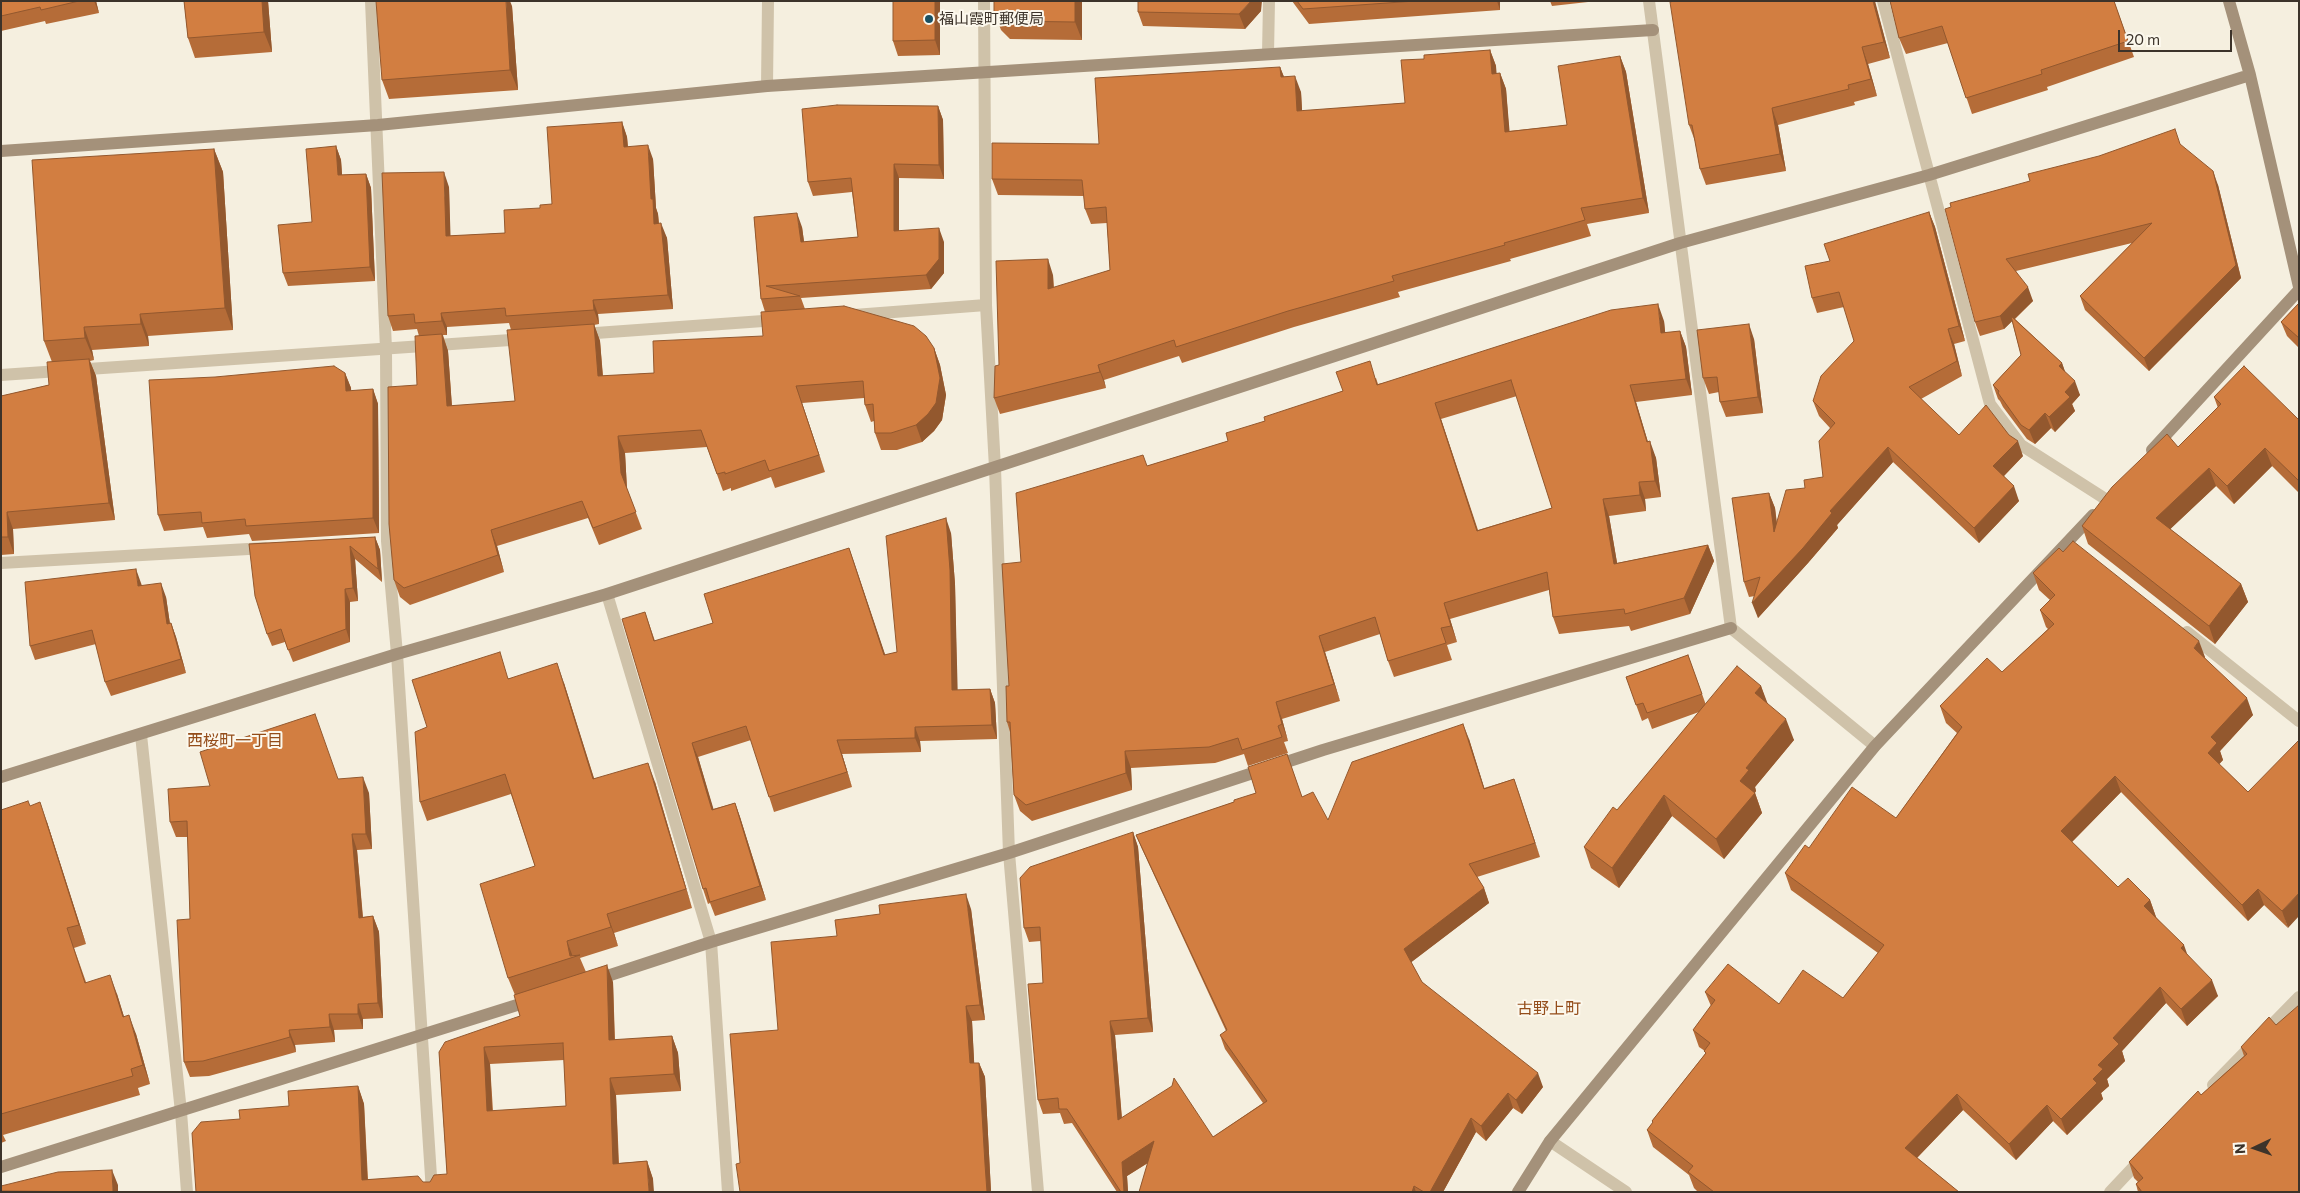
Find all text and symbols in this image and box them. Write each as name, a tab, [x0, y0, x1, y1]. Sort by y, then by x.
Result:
place label: 福山霞町郵便局	[939, 10, 1044, 28]
marker: 福山霞町郵便局	[923, 13, 935, 25]
scale bar	[2120, 20, 2234, 52]
text: 20 m	[2126, 30, 2160, 48]
district label: 西桜町一丁目	[187, 731, 283, 751]
district label: 古野上町	[1517, 999, 1581, 1019]
north arrow	[2230, 1123, 2280, 1173]
text: N	[2231, 1143, 2248, 1154]

